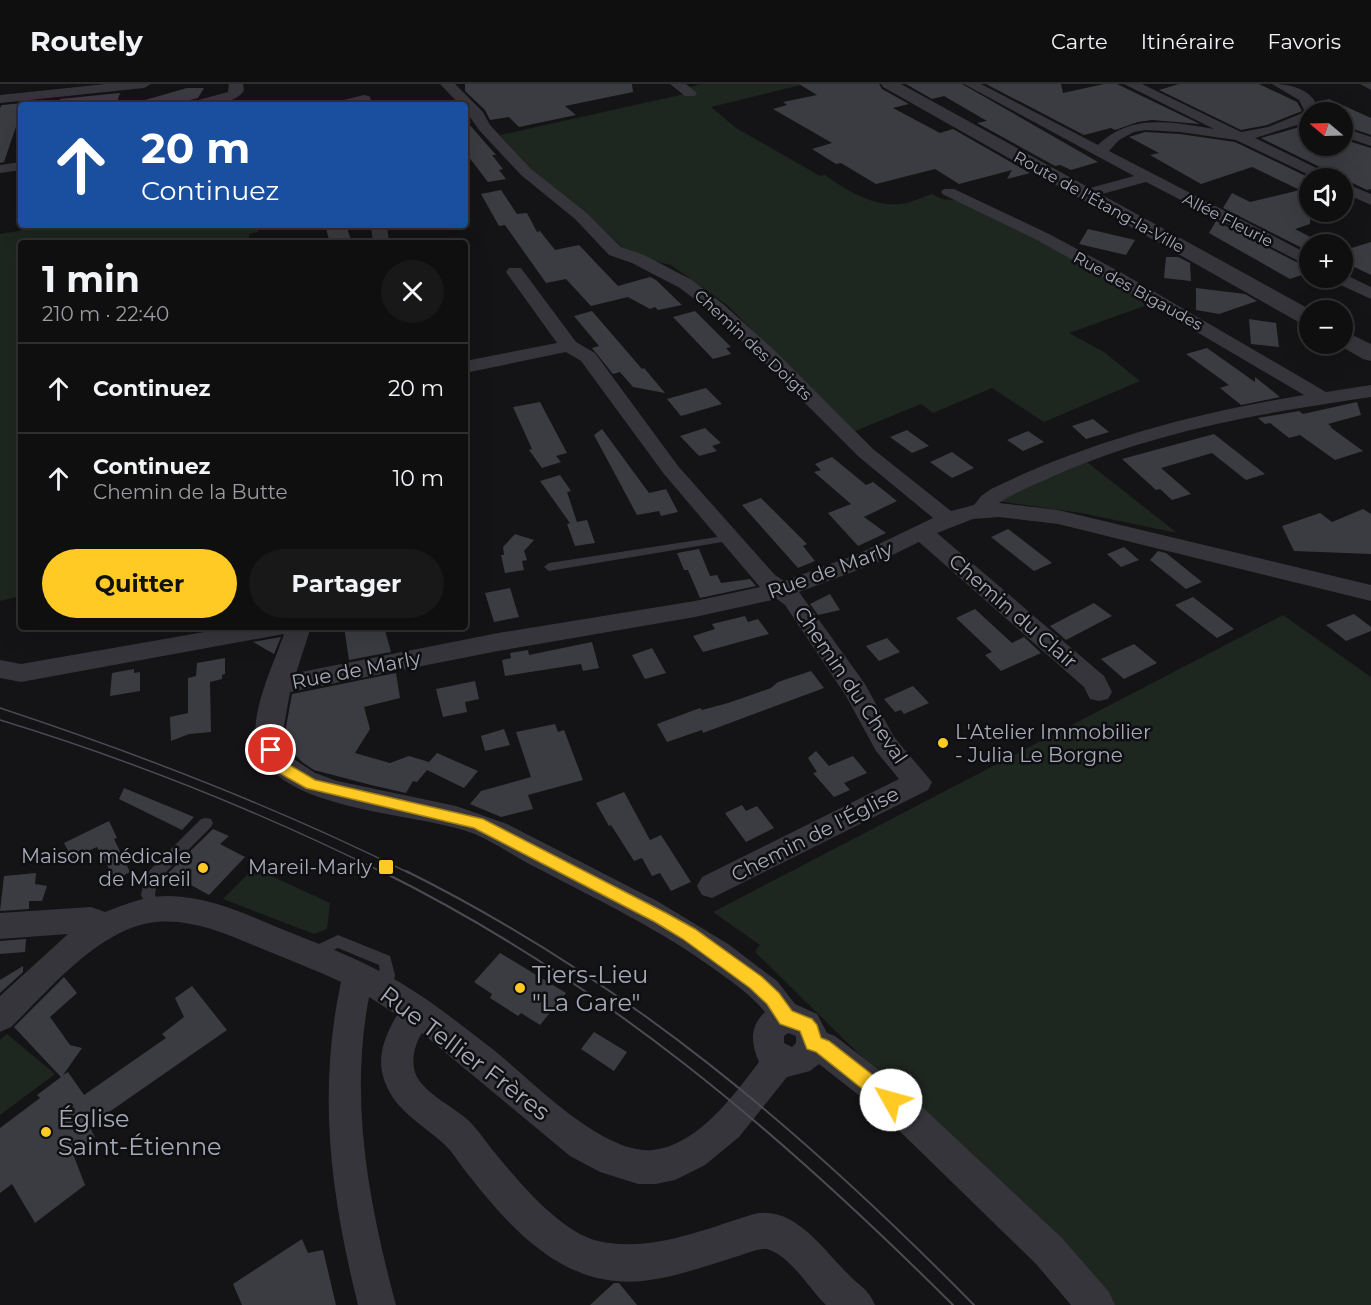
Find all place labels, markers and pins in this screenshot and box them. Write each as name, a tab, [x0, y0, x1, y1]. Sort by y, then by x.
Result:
place label: L'Atelier Immobilier - Julia Le Borgne	[955, 720, 1151, 767]
pin	[245, 724, 296, 775]
marker: L'Atelier Immobilier - Julia Le Borgne	[936, 736, 950, 750]
place label: Maison médicale de Mareil	[21, 844, 191, 891]
place label: Mareil-Marly	[248, 855, 372, 879]
marker: Mareil-Marly	[377, 858, 395, 876]
marker: Maison médicale de Mareil	[196, 861, 210, 875]
place label: Tiers-Lieu "La Gare"	[532, 960, 648, 1017]
marker: Tiers-Lieu "La Gare"	[513, 981, 527, 995]
place label: Église Saint-Étienne	[58, 1104, 222, 1161]
marker: Église Saint-Étienne	[39, 1125, 53, 1139]

